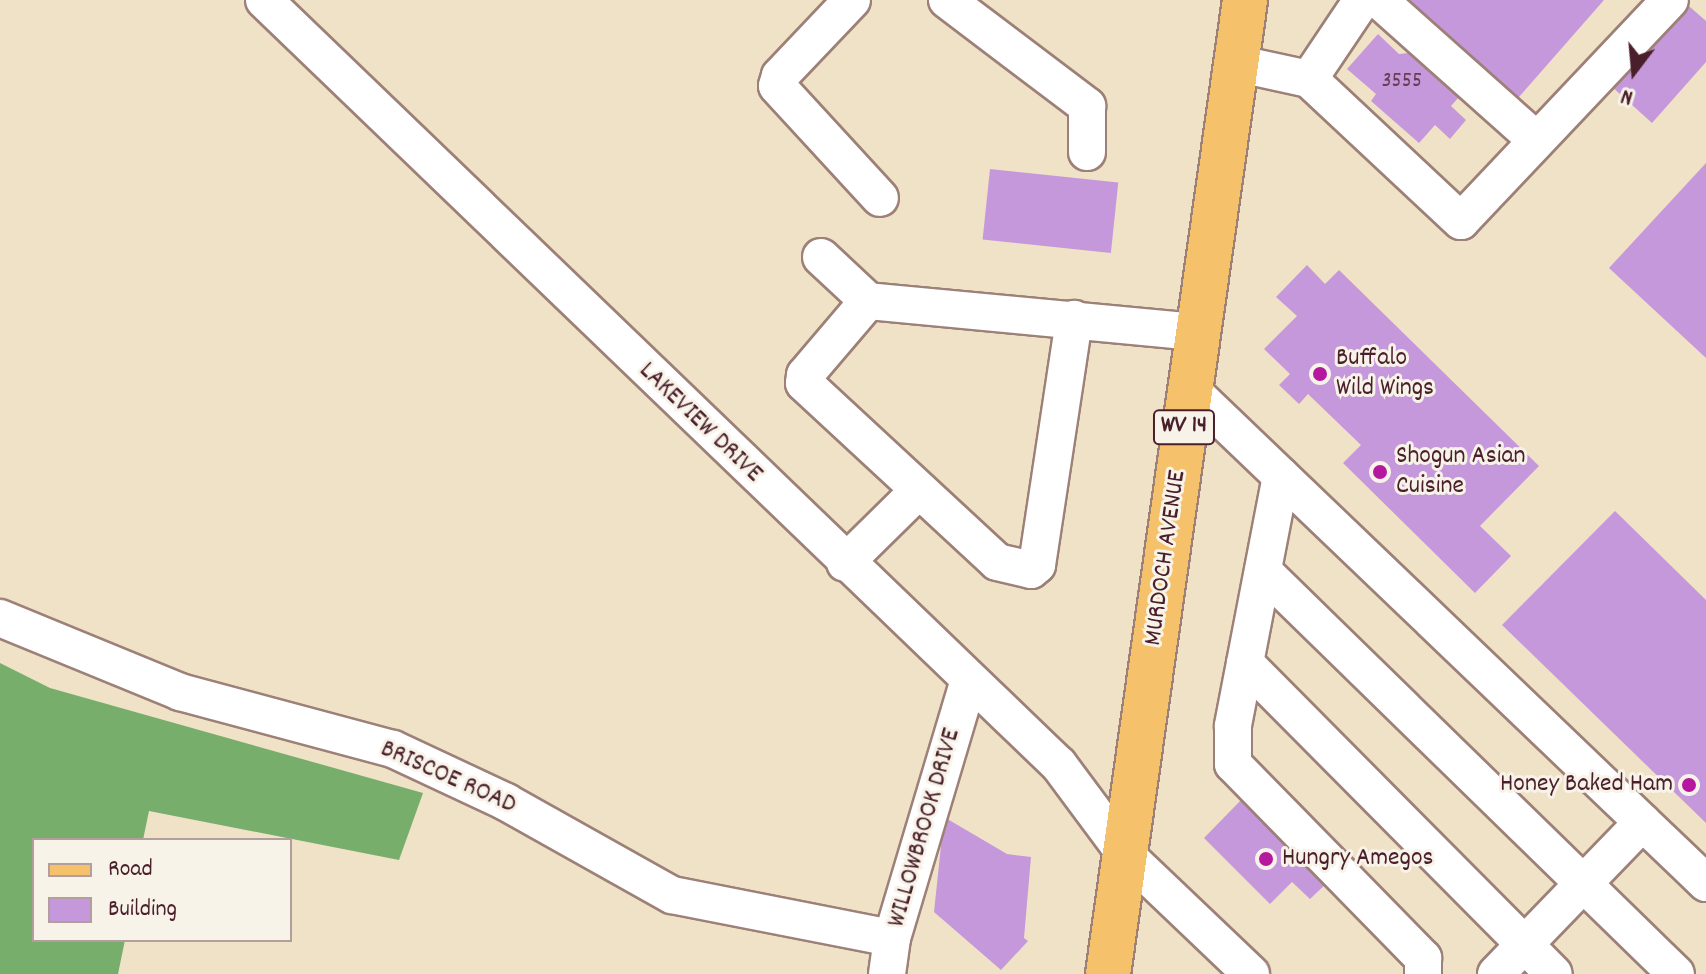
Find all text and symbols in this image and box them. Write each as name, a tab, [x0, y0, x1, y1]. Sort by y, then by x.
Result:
north arrow	[1594, 32, 1674, 112]
house number: 3555	[1382, 69, 1422, 95]
text: N	[1618, 79, 1637, 112]
place label: Buffalo Wild Wings	[1336, 343, 1434, 404]
street label: LAKEVIEW DRIVE	[631, 356, 769, 490]
marker: Buffalo Wild Wings	[1311, 365, 1329, 383]
road number: WV 14	[1152, 407, 1216, 447]
place label: Shogun Asian Cuisine	[1396, 441, 1526, 502]
marker: Shogun Asian Cuisine	[1371, 463, 1389, 481]
street label: MURDOCH AVENUE	[1138, 468, 1194, 648]
street label: WILLOWBROOK DRIVE	[882, 725, 968, 931]
street label: BRISCOE ROAD	[375, 734, 521, 822]
place label: Honey Baked Ham	[1500, 769, 1673, 801]
marker: Honey Baked Ham	[1680, 776, 1698, 794]
legend	[32, 838, 292, 942]
place label: Hungry Amegos	[1282, 843, 1433, 875]
marker: Hungry Amegos	[1257, 850, 1275, 868]
text: Road	[108, 853, 153, 887]
text: Building	[108, 893, 177, 927]

